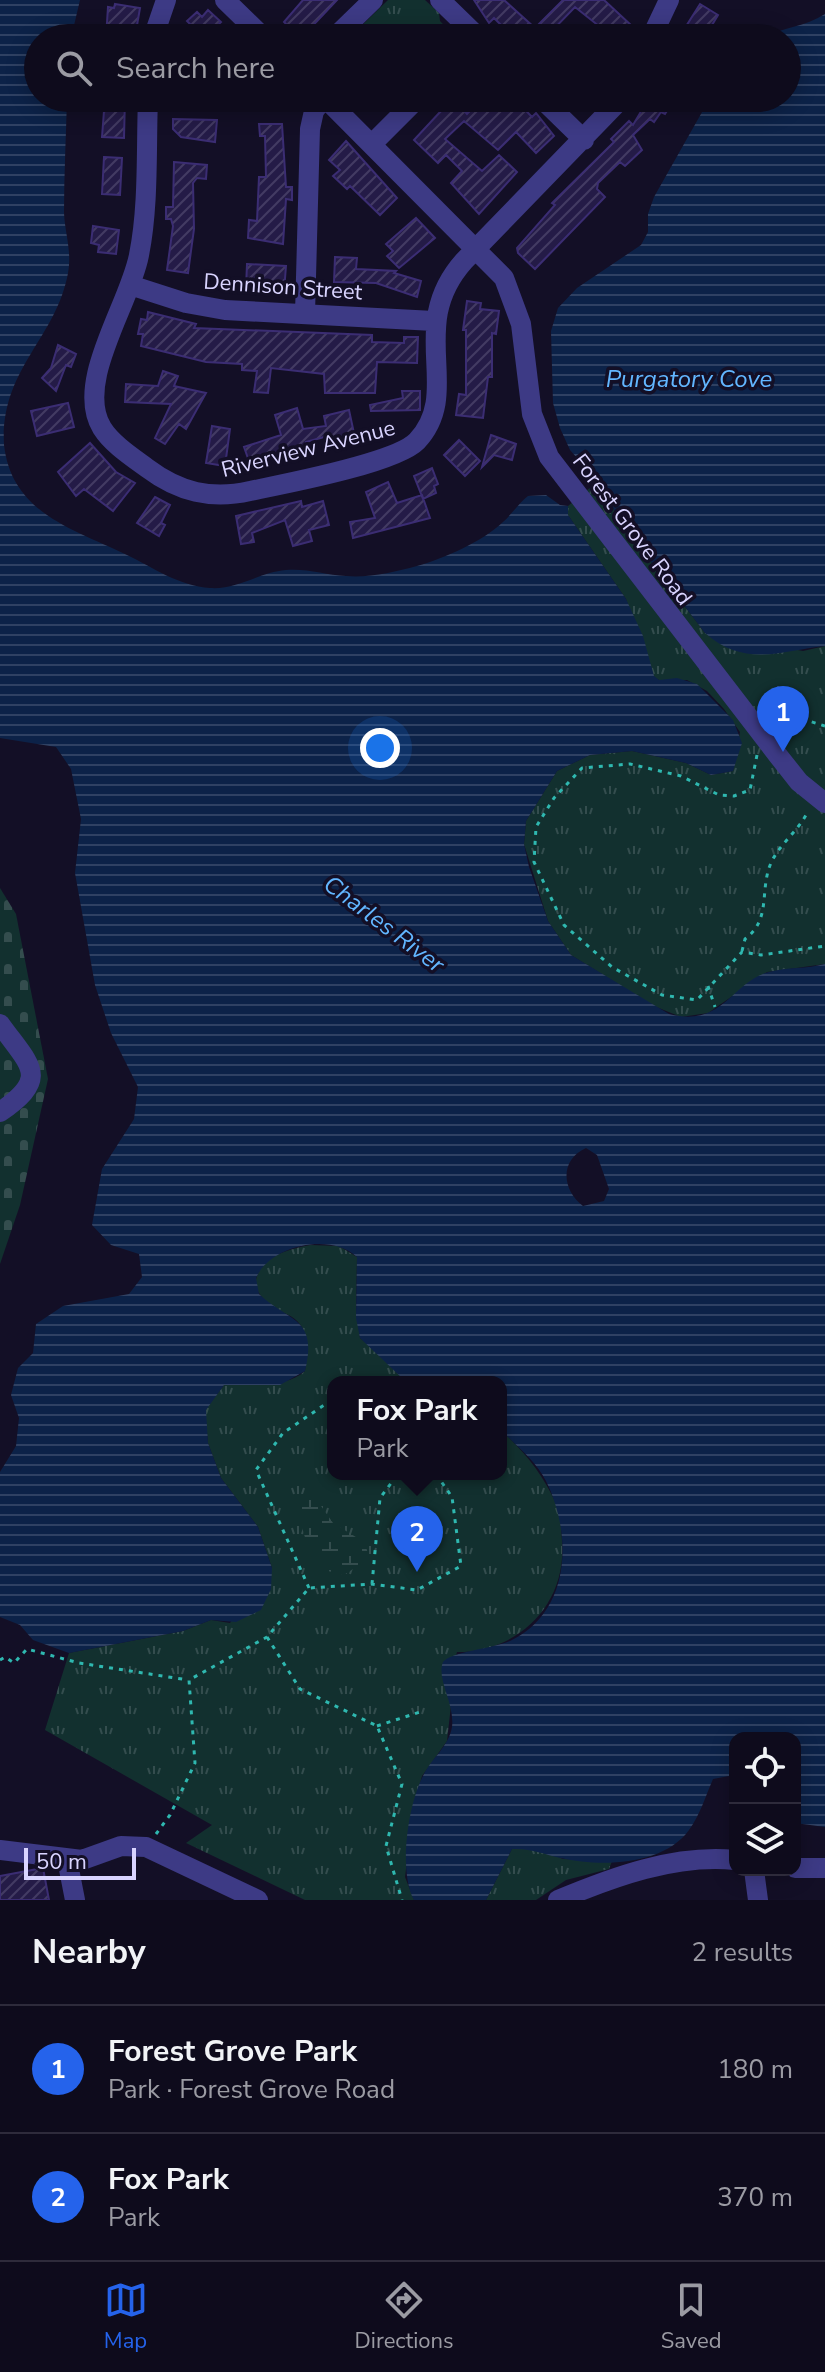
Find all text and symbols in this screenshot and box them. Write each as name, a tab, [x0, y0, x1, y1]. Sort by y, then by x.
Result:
search box	[24, 24, 801, 112]
icon: search	[52, 46, 96, 90]
text: Search here	[116, 48, 275, 89]
street label: Dennison Street	[203, 266, 364, 308]
water label: Purgatory Cove	[606, 363, 773, 395]
street label: Riverview Avenue	[218, 413, 398, 485]
street label: Forest Grove Road	[565, 448, 699, 612]
pin: 1	[757, 686, 809, 752]
your location	[360, 728, 400, 768]
water label: Charles River	[317, 868, 452, 981]
popup	[327, 1376, 507, 1480]
text: Fox Park	[357, 1390, 477, 1431]
text: Park	[357, 1431, 409, 1466]
pin: 2	[391, 1506, 443, 1572]
map controls	[729, 1732, 801, 1876]
button: locate	[729, 1732, 801, 1804]
button: layers	[729, 1804, 801, 1876]
scale bar	[24, 1844, 136, 1880]
text: 50 m	[36, 1847, 87, 1877]
text: Nearby	[32, 1929, 146, 1975]
text: 2 results	[692, 1935, 793, 1970]
text: Forest Grove Park	[108, 2031, 357, 2072]
text: 1	[50, 2052, 66, 2087]
text: 180 m	[717, 2052, 793, 2087]
text: Park · Forest Grove Road	[108, 2072, 395, 2107]
text: Fox Park	[108, 2159, 229, 2200]
text: 2	[50, 2180, 66, 2215]
text: 370 m	[717, 2180, 793, 2215]
text: Park	[108, 2200, 160, 2235]
tab: Map	[104, 2278, 148, 2356]
tab: Directions	[355, 2278, 454, 2356]
tab: Saved	[661, 2278, 721, 2356]

